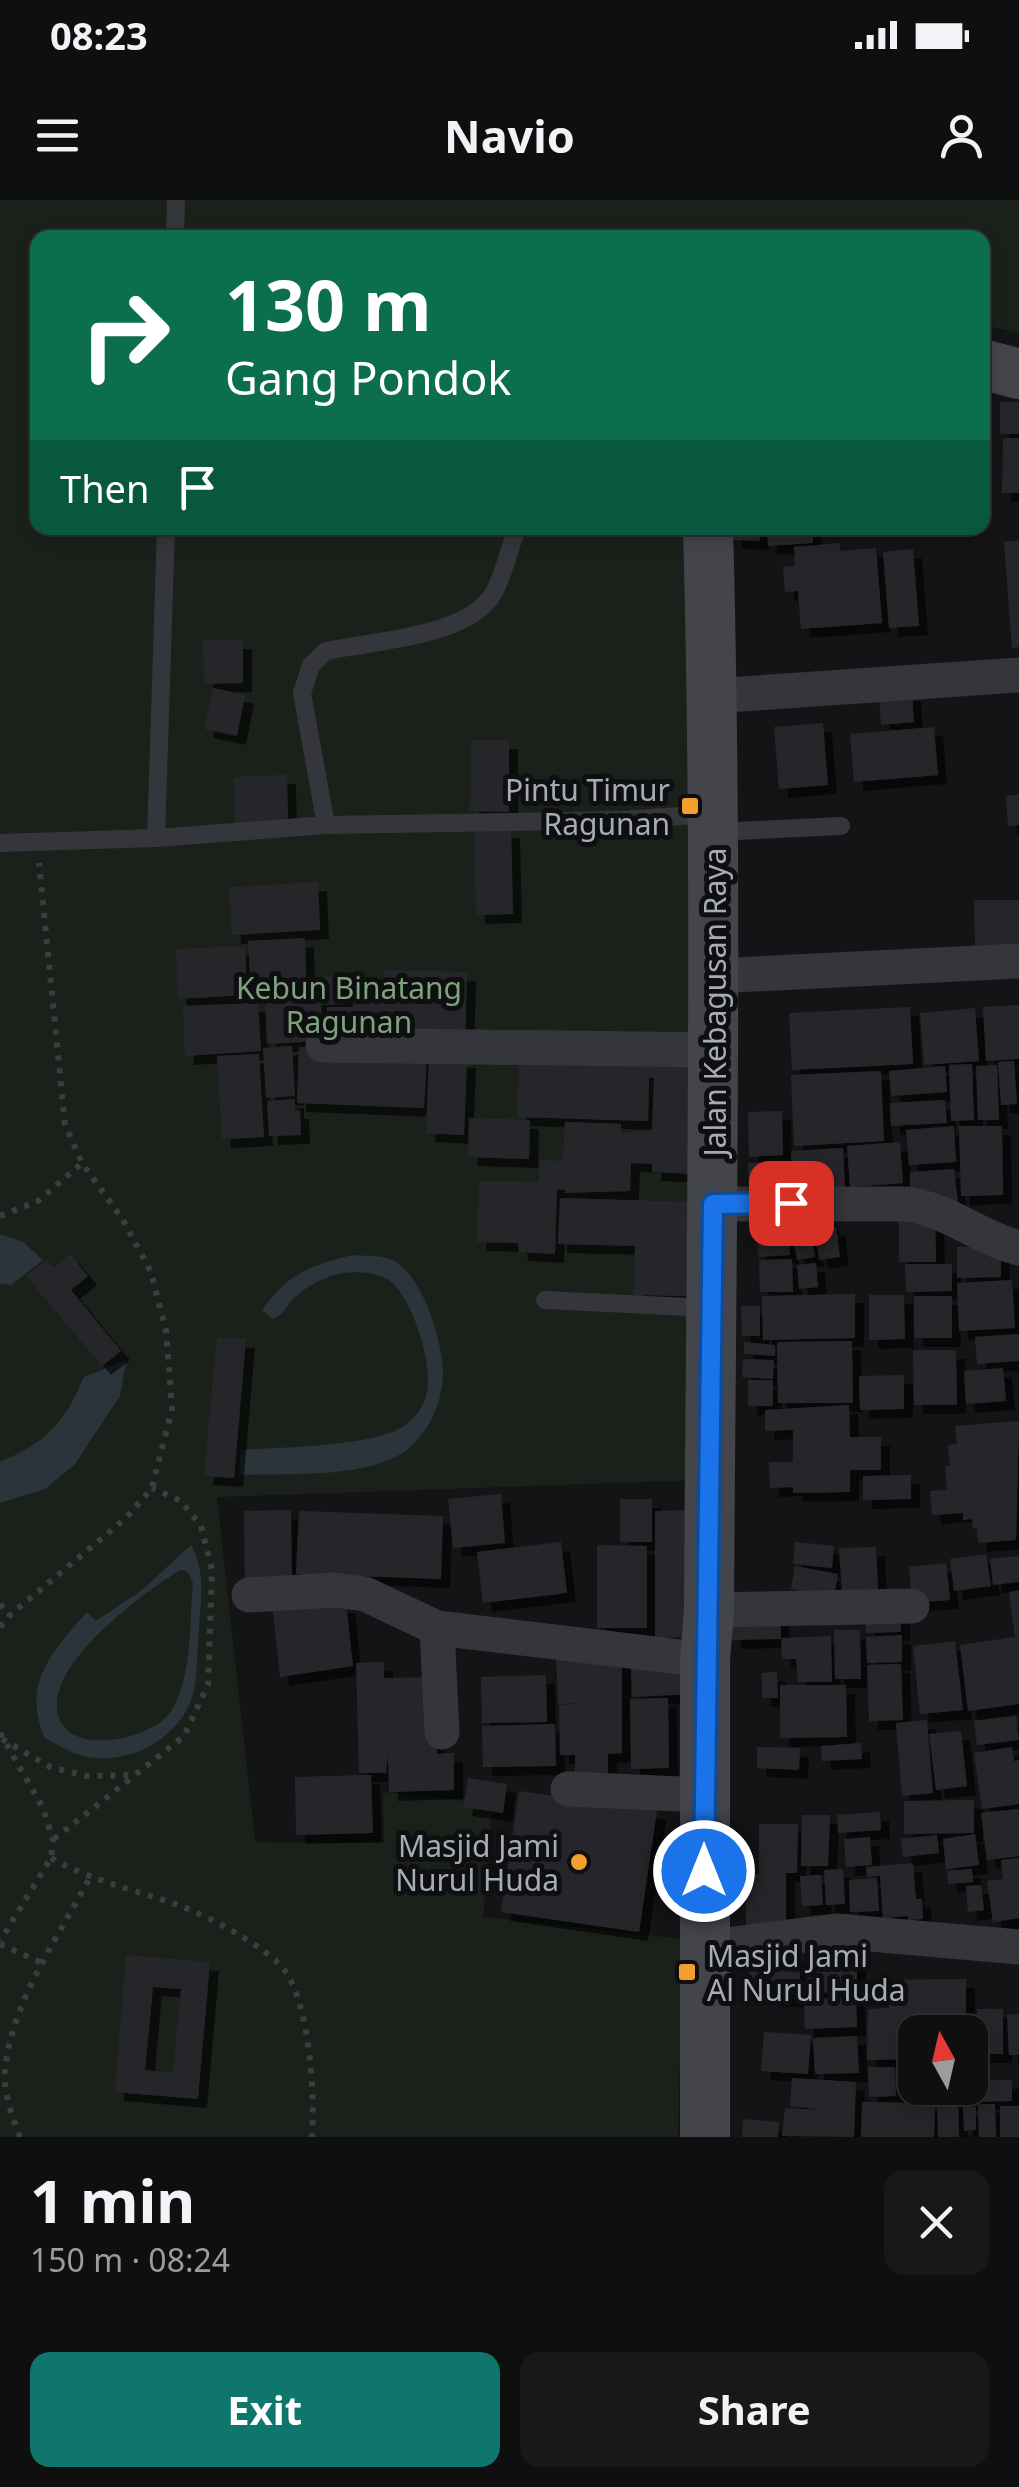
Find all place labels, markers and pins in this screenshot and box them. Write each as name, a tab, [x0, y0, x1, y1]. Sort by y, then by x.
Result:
place label: Pintu Timur Ragunan	[505, 769, 670, 844]
marker: Pintu Timur Ragunan	[679, 795, 701, 817]
pin	[749, 1161, 834, 1246]
place label: Masjid Jami Nurul Huda	[395, 1825, 559, 1900]
marker: Masjid Jami Nurul Huda	[568, 1851, 590, 1873]
place label: Masjid Jami Al Nurul Huda	[707, 1935, 906, 2010]
marker: Masjid Jami Al Nurul Huda	[676, 1961, 698, 1983]

